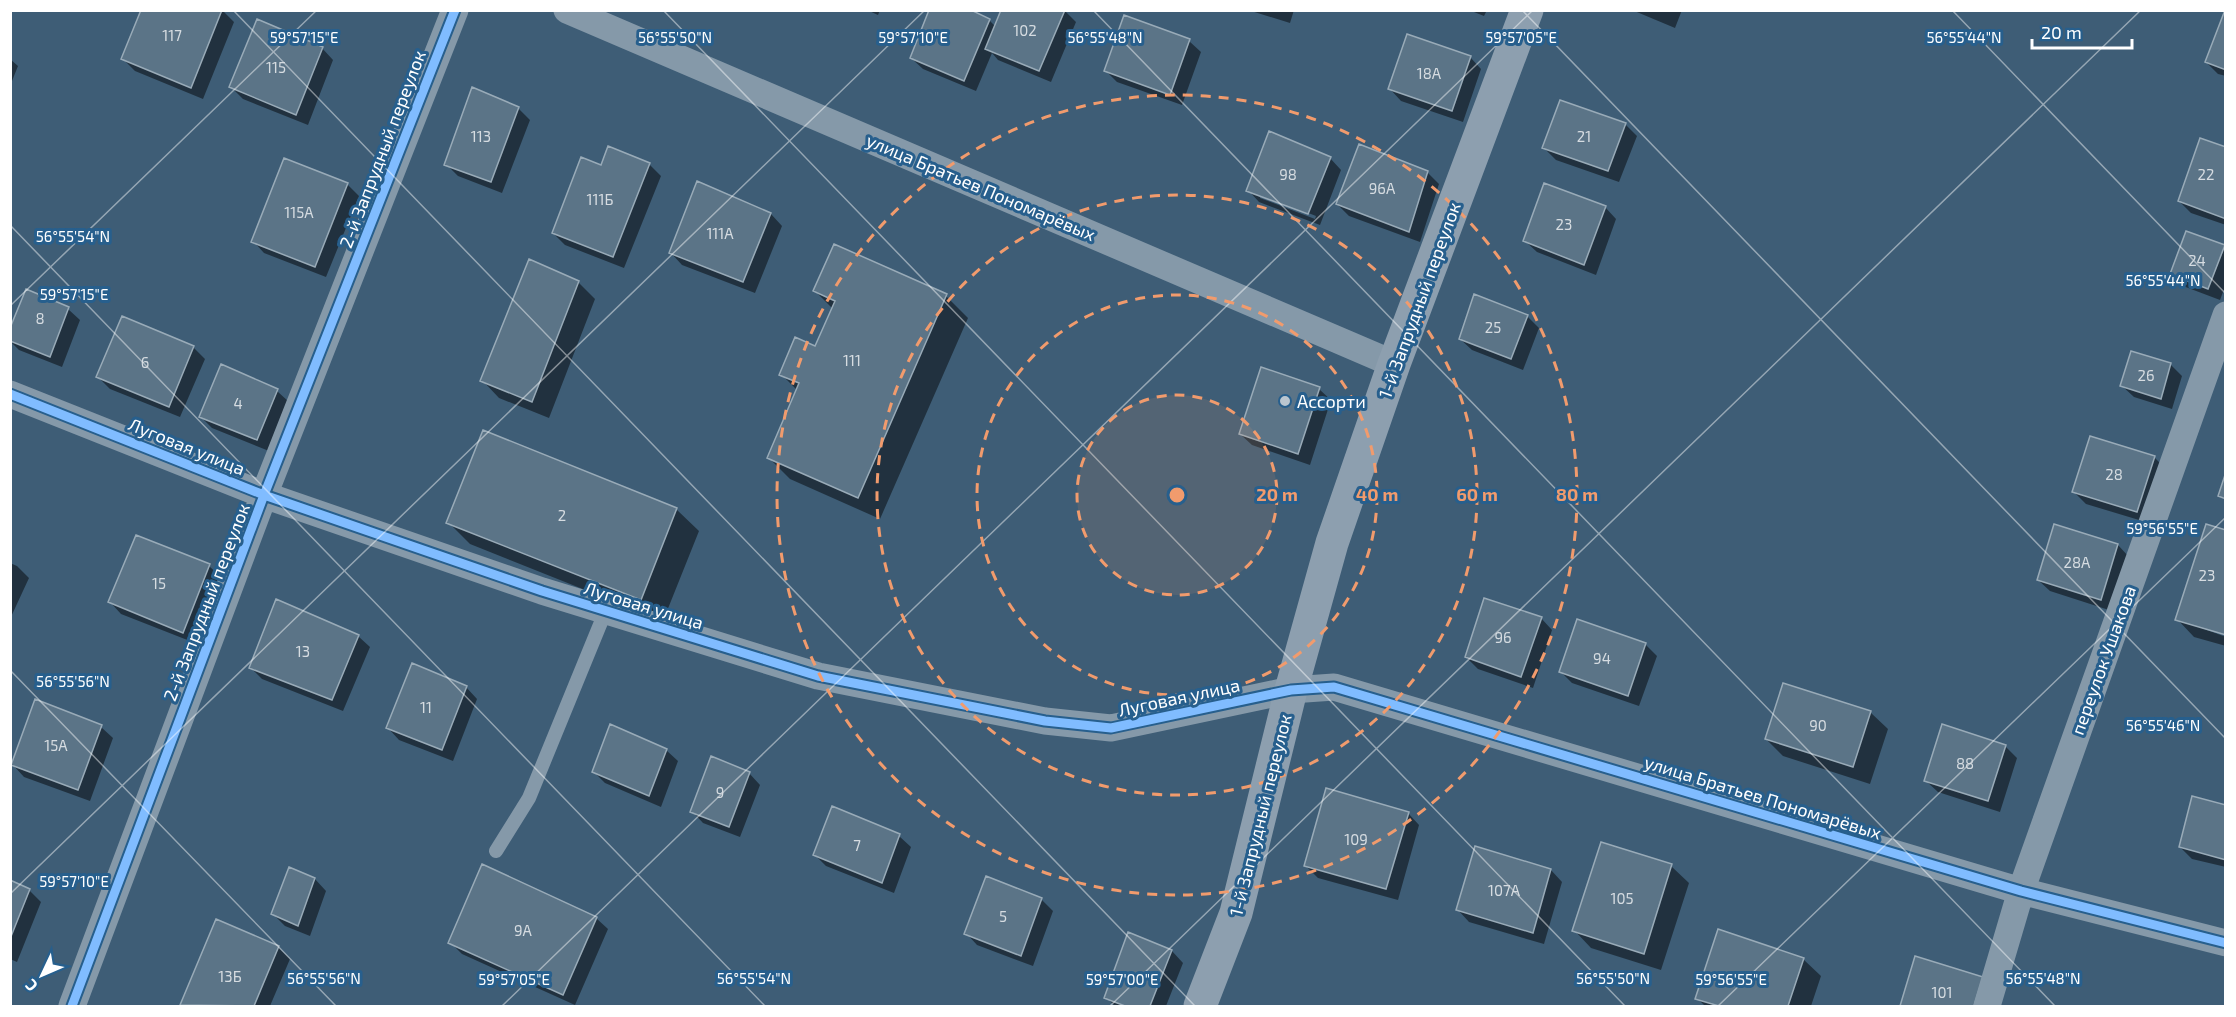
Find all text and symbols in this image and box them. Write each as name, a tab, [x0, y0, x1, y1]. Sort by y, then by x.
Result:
scale bar	[2032, 12, 2132, 50]
house number: 102	[1013, 21, 1037, 39]
text: 20 m	[2041, 21, 2082, 43]
house number: 117	[162, 26, 182, 44]
text: 59°57'15"E	[270, 28, 338, 46]
text: 56°55'50"N	[638, 28, 712, 46]
text: 59°57'10"E	[878, 28, 948, 46]
text: 56°55'48"N	[1067, 28, 1143, 46]
text: 59°57'05"E	[1485, 28, 1557, 46]
text: 56°55'44"N	[1926, 28, 2002, 46]
street label: 2-й Запрудный переулок	[334, 47, 430, 251]
house number: 115	[266, 58, 286, 76]
house number: 18А	[1417, 64, 1442, 82]
house number: 113	[471, 127, 491, 145]
house number: 21	[1577, 127, 1591, 145]
street label: улица Братьев Пономарёвых	[863, 129, 1099, 245]
house number: 98	[1279, 165, 1297, 183]
house number: 22	[2198, 165, 2214, 183]
house number: 96А	[1369, 179, 1396, 197]
house number: 111Б	[587, 190, 613, 208]
street label: 1-й Запрудный переулок	[1373, 199, 1465, 401]
house number: 115А	[284, 203, 314, 221]
house number: 23	[1556, 215, 1572, 233]
house number: 111А	[706, 224, 734, 242]
text: 56°55'54"N	[36, 227, 110, 245]
house number: 24	[2188, 251, 2206, 269]
text: 56°55'44"N	[2125, 271, 2201, 289]
text: 59°57'15"E	[40, 285, 108, 303]
house number: 8	[35, 309, 45, 327]
house number: 25	[1485, 318, 1501, 336]
house number: 111	[843, 351, 861, 369]
house number: 6	[141, 353, 149, 371]
house number: 26	[2137, 366, 2155, 384]
place label: Ассорти	[1297, 390, 1366, 412]
house number: 4	[233, 394, 243, 412]
marker: Ассорти	[1278, 394, 1292, 408]
street label: Луговая улица	[126, 413, 248, 479]
house number: 28	[2105, 465, 2123, 483]
text: 20 m	[1256, 483, 1298, 505]
text: 40 m	[1356, 483, 1398, 505]
text: 60 m	[1456, 483, 1498, 505]
text: 80 m	[1556, 483, 1598, 505]
centre of rings	[1167, 485, 1187, 505]
street label: 2-й Запрудный переулок	[158, 500, 254, 704]
house number: 2	[558, 506, 566, 524]
text: 59°56'55"E	[2126, 519, 2198, 537]
house number: 28А	[2064, 553, 2091, 571]
house number: 23	[2199, 566, 2215, 584]
house number: 15	[152, 574, 166, 592]
street label: Луговая улица	[582, 576, 706, 634]
street label: переулок Ушакова	[2066, 582, 2140, 738]
house number: 96	[1494, 628, 1512, 646]
house number: 13	[296, 642, 310, 660]
house number: 94	[1593, 649, 1611, 667]
text: 56°55'56"N	[36, 672, 110, 690]
street label: Луговая улица	[1116, 673, 1242, 721]
house number: 11	[420, 698, 432, 716]
street label: 1-й Запрудный переулок	[1224, 712, 1296, 918]
house number: 90	[1809, 716, 1827, 734]
text: 56°55'46"N	[2126, 716, 2200, 734]
house number: 15А	[44, 736, 68, 754]
street label: улица Братьев Пономарёвых	[1642, 750, 1885, 844]
house number: 88	[1956, 754, 1974, 772]
house number: 9	[716, 783, 724, 801]
house number: 109	[1344, 830, 1368, 848]
house number: 7	[853, 836, 861, 854]
text: 59°57'10"E	[39, 872, 109, 890]
house number: 107А	[1488, 881, 1521, 899]
house number: 105	[1610, 889, 1634, 907]
house number: 5	[999, 907, 1007, 925]
house number: 9А	[514, 921, 533, 939]
north arrow	[12, 945, 72, 1005]
house number: 13Б	[218, 967, 242, 985]
text: 56°55'56"N	[287, 969, 361, 987]
text: 56°55'54"N	[717, 969, 791, 987]
text: 56°55'50"N	[1576, 969, 1650, 987]
text: 56°55'48"N	[2005, 969, 2081, 987]
text: 59°57'05"E	[478, 970, 550, 988]
text: 59°57'00"E	[1086, 970, 1158, 988]
text: 59°56'55"E	[1695, 970, 1767, 988]
text: С	[21, 976, 41, 996]
house number: 101	[1932, 983, 1953, 1001]

